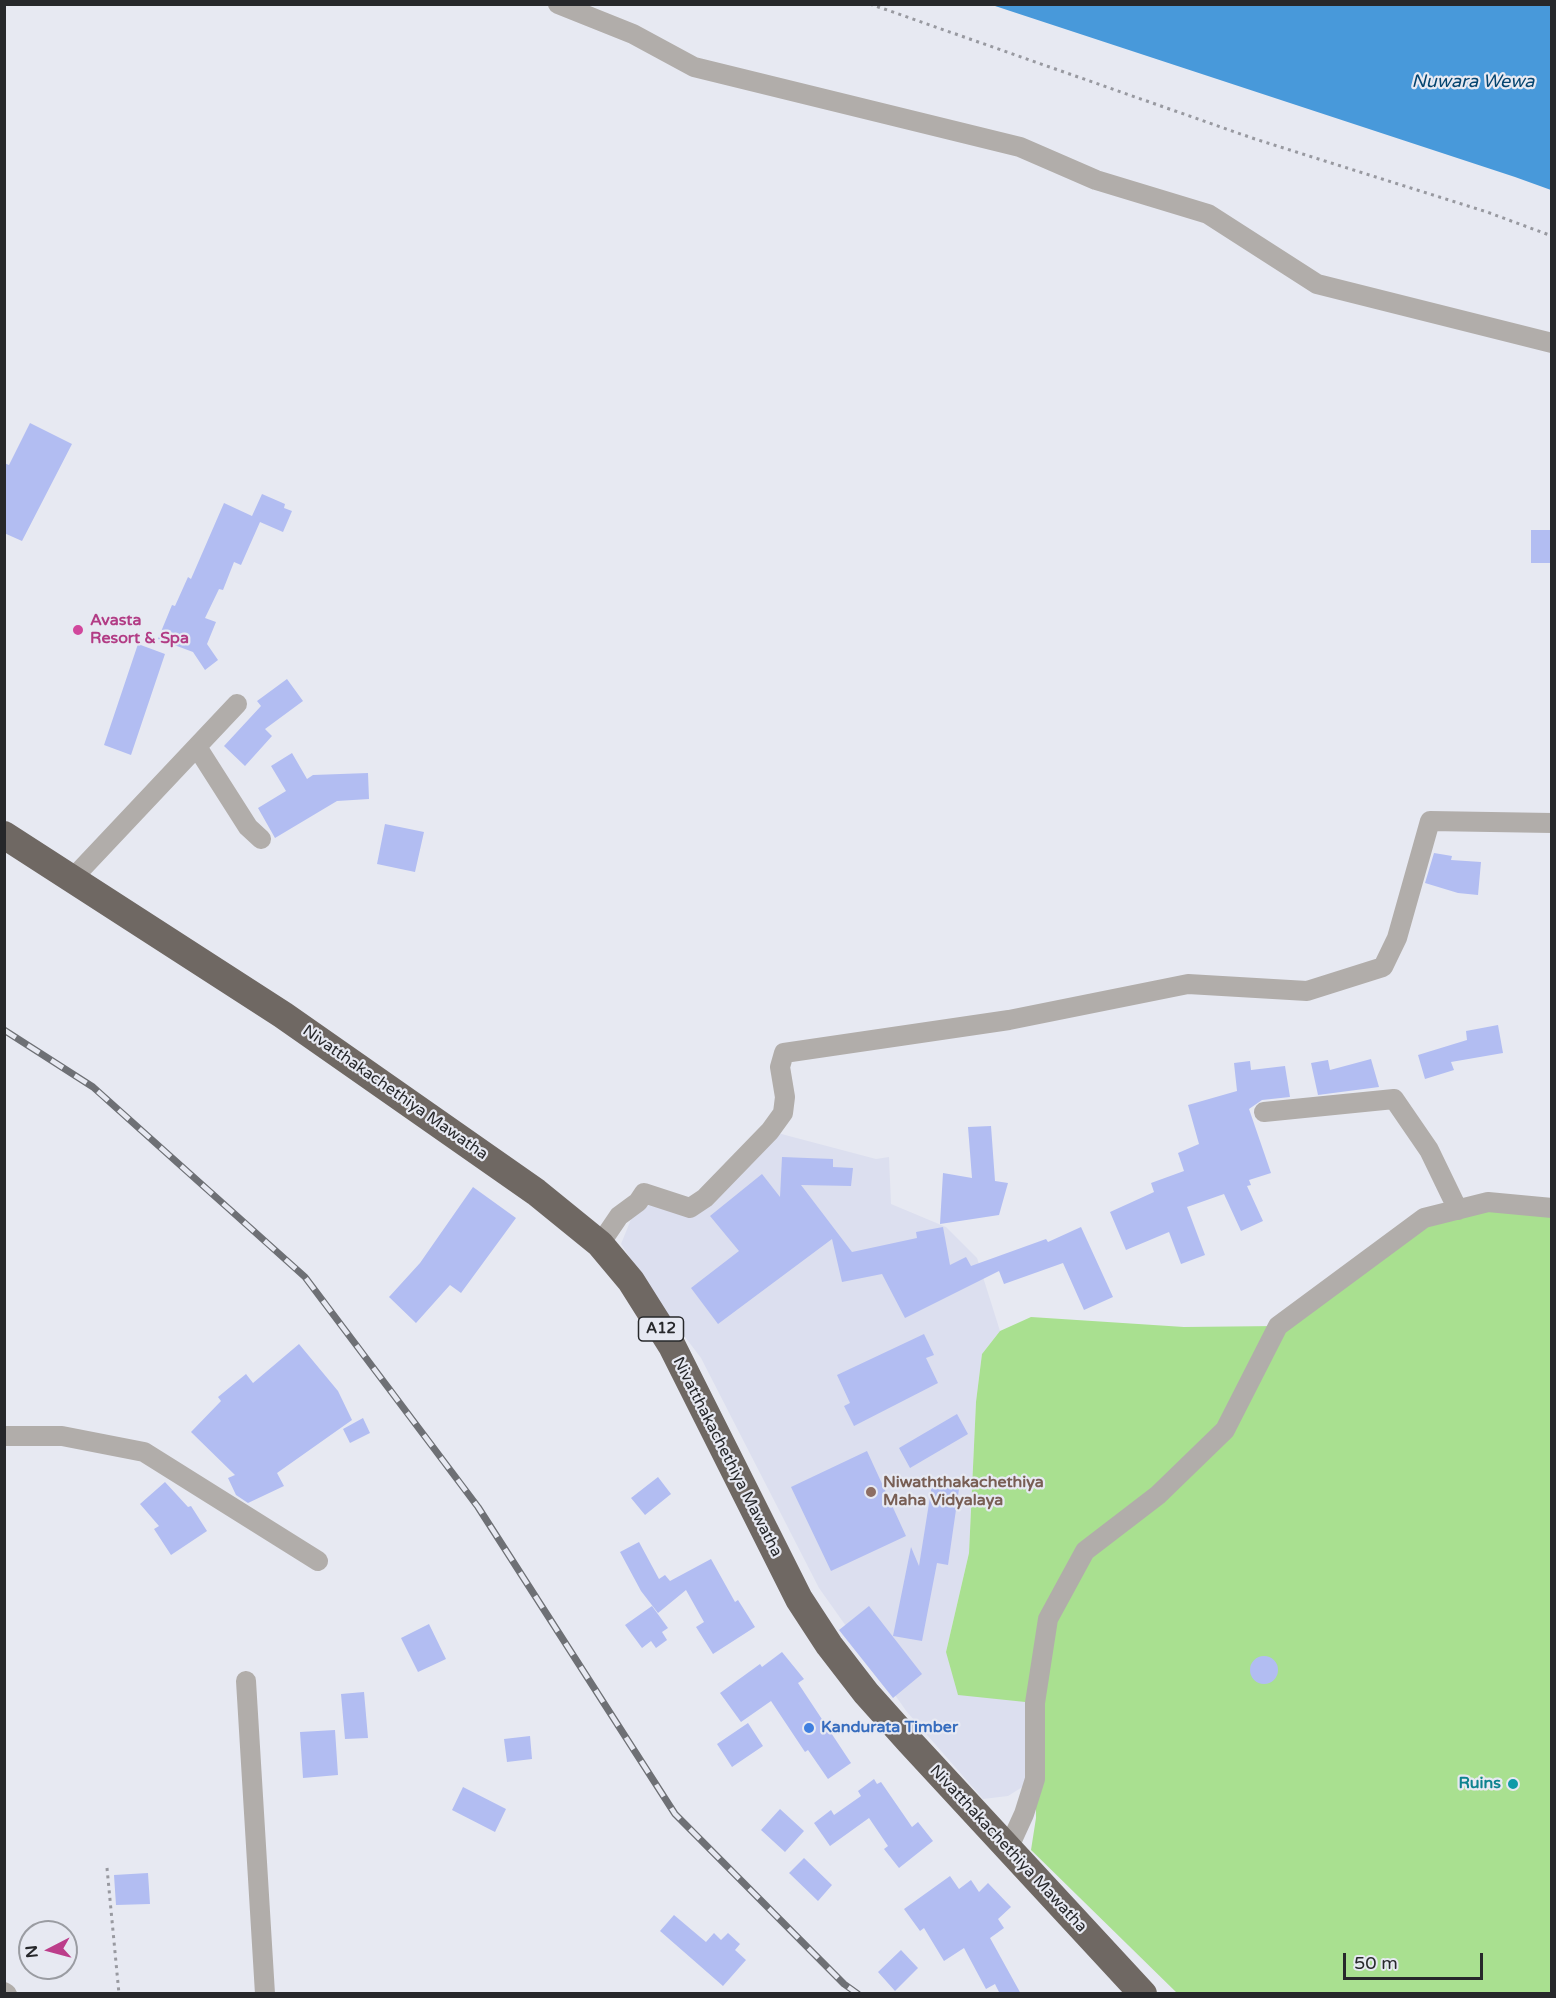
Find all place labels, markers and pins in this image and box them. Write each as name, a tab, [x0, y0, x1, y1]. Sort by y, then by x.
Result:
place label: Avasta Resort & Spa	[90, 611, 189, 649]
marker: Avasta Resort & Spa	[71, 623, 85, 637]
place label: Niwaththakachethiya Maha Vidyalaya	[883, 1473, 1044, 1511]
marker: Niwaththakachethiya Maha Vidyalaya	[864, 1485, 878, 1499]
place label: Kandurata Timber	[821, 1718, 958, 1738]
marker: Kandurata Timber	[802, 1721, 816, 1735]
place label: Ruins	[1458, 1774, 1501, 1794]
marker: Ruins	[1506, 1777, 1520, 1791]

